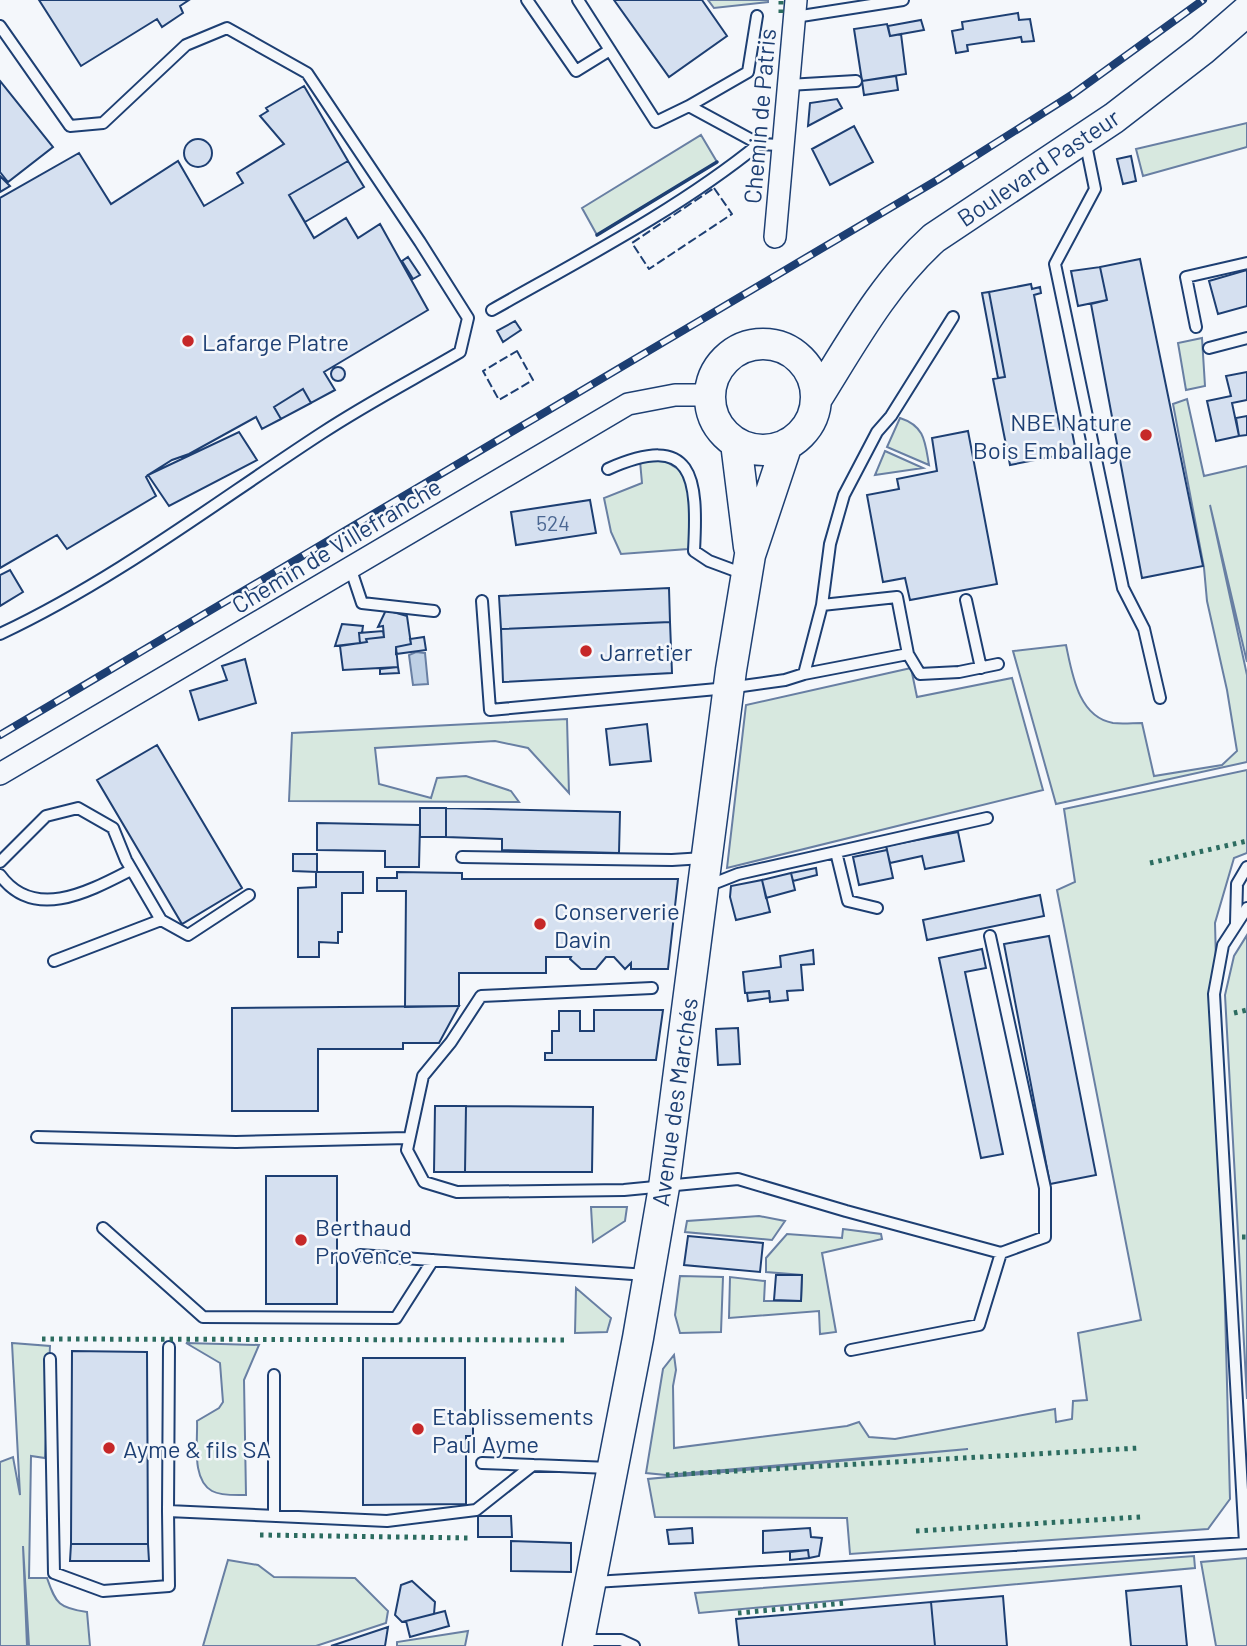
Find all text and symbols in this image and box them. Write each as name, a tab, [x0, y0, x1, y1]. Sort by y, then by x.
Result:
street label: Chemin de Patris	[737, 27, 781, 205]
street label: Boulevard Pasteur	[951, 102, 1125, 232]
place label: Lafarge Platre	[202, 327, 349, 356]
marker: Lafarge Platre	[180, 333, 196, 349]
place label: NBE Nature Bois Emballage	[973, 407, 1132, 464]
marker: NBE Nature Bois Emballage	[1138, 427, 1154, 443]
street label: Chemin de Villefranche	[226, 471, 446, 619]
house number: 524	[536, 510, 570, 535]
place label: Jarretier	[600, 637, 693, 666]
marker: Jarretier	[578, 643, 594, 659]
place label: Conserverie Davin	[554, 896, 680, 953]
marker: Conserverie Davin	[532, 916, 548, 932]
street label: Avenue des Marchés	[645, 996, 703, 1208]
place label: Berthaud Provence	[315, 1212, 412, 1269]
marker: Berthaud Provence	[293, 1232, 309, 1248]
place label: Etablissements Paul Ayme	[432, 1401, 593, 1458]
marker: Etablissements Paul Ayme	[410, 1421, 426, 1437]
place label: Ayme & fils SA	[123, 1434, 271, 1463]
marker: Ayme & fils SA	[101, 1440, 117, 1456]

